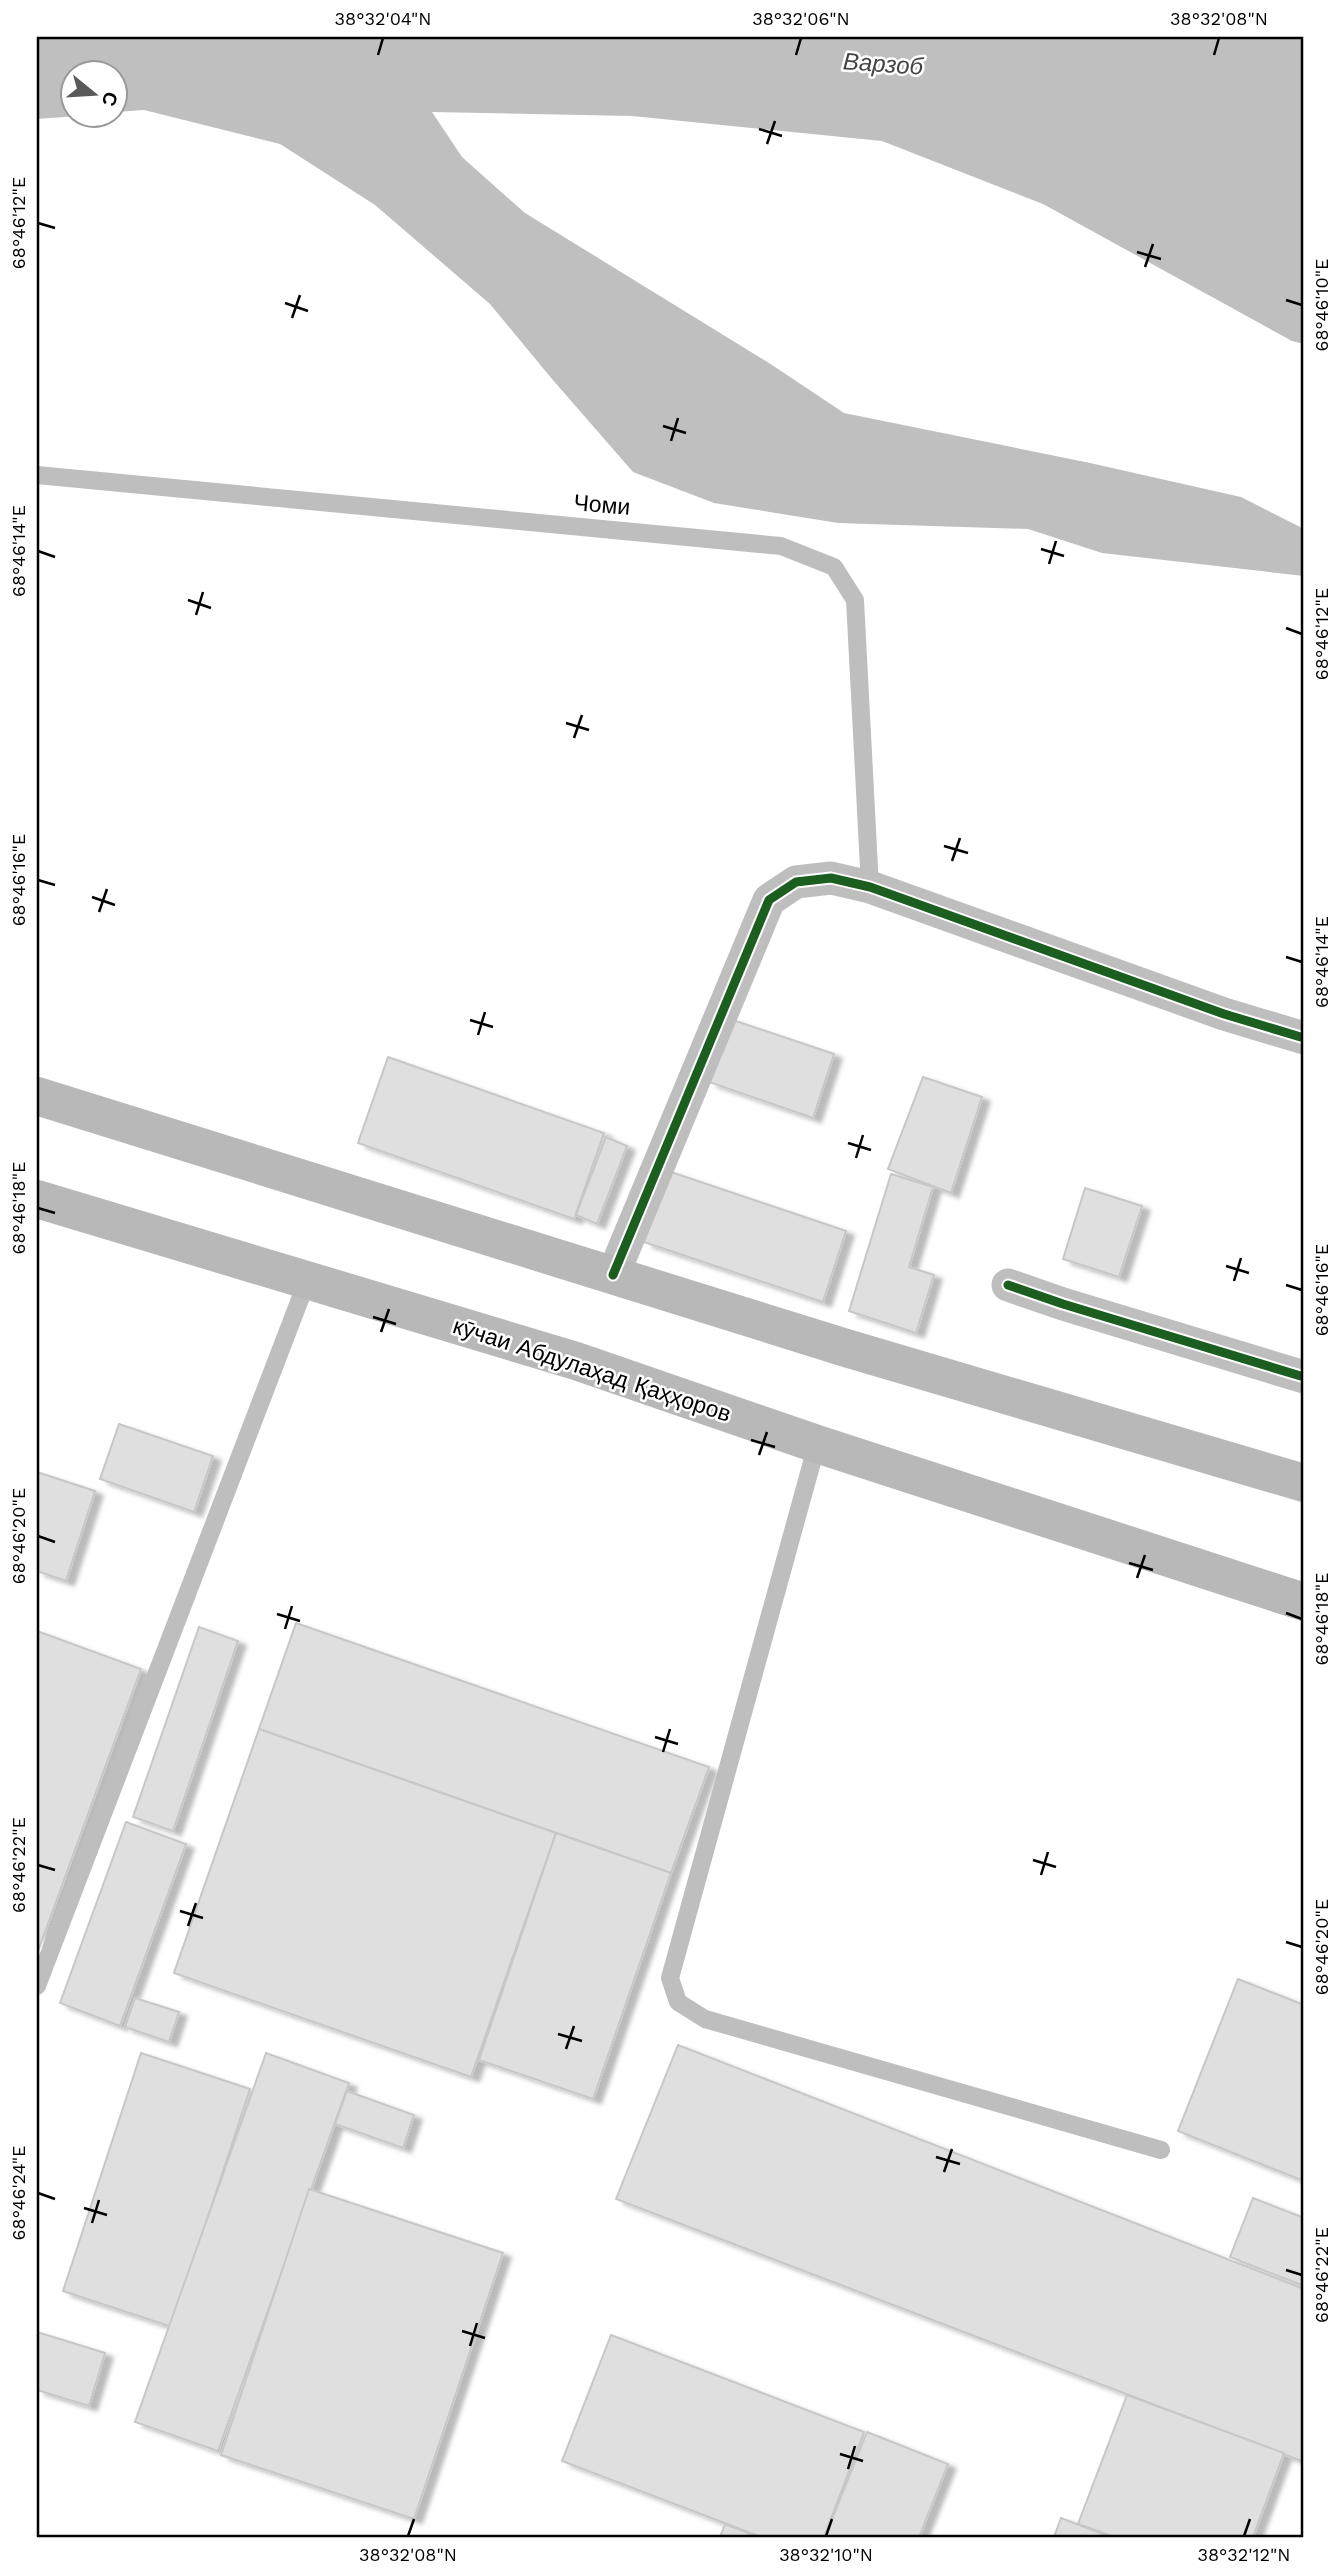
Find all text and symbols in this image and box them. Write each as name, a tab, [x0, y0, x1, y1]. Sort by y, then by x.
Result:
text: 38°32'04"N	[335, 8, 431, 29]
text: 38°32'06"N	[752, 8, 850, 29]
text: 38°32'08"N	[1170, 8, 1268, 29]
water label: Варзоб	[842, 47, 925, 81]
north arrow	[60, 60, 130, 130]
text: С	[97, 89, 123, 109]
text: 68°46'12"E	[8, 177, 29, 269]
text: 68°46'10"E	[1311, 259, 1332, 351]
street label: Чоми	[573, 489, 631, 521]
text: 68°46'14"E	[8, 505, 29, 597]
text: 68°46'12"E	[1311, 588, 1332, 680]
text: 68°46'16"E	[8, 834, 29, 926]
text: 68°46'14"E	[1311, 916, 1332, 1008]
text: 68°46'18"E	[8, 1162, 29, 1254]
text: 68°46'16"E	[1311, 1244, 1332, 1336]
street label: кӯчаи Абдулаҳад Қаҳҳоров	[450, 1312, 734, 1428]
text: 68°46'20"E	[8, 1488, 29, 1584]
text: 68°46'18"E	[1311, 1573, 1332, 1665]
text: 68°46'22"E	[8, 1817, 29, 1913]
text: 68°46'20"E	[1311, 1899, 1332, 1995]
text: 68°46'24"E	[8, 2146, 29, 2240]
text: 68°46'22"E	[1311, 2227, 1332, 2323]
text: 38°32'08"N	[359, 2544, 457, 2565]
text: 38°32'10"N	[779, 2544, 873, 2565]
text: 38°32'12"N	[1197, 2544, 1291, 2565]

